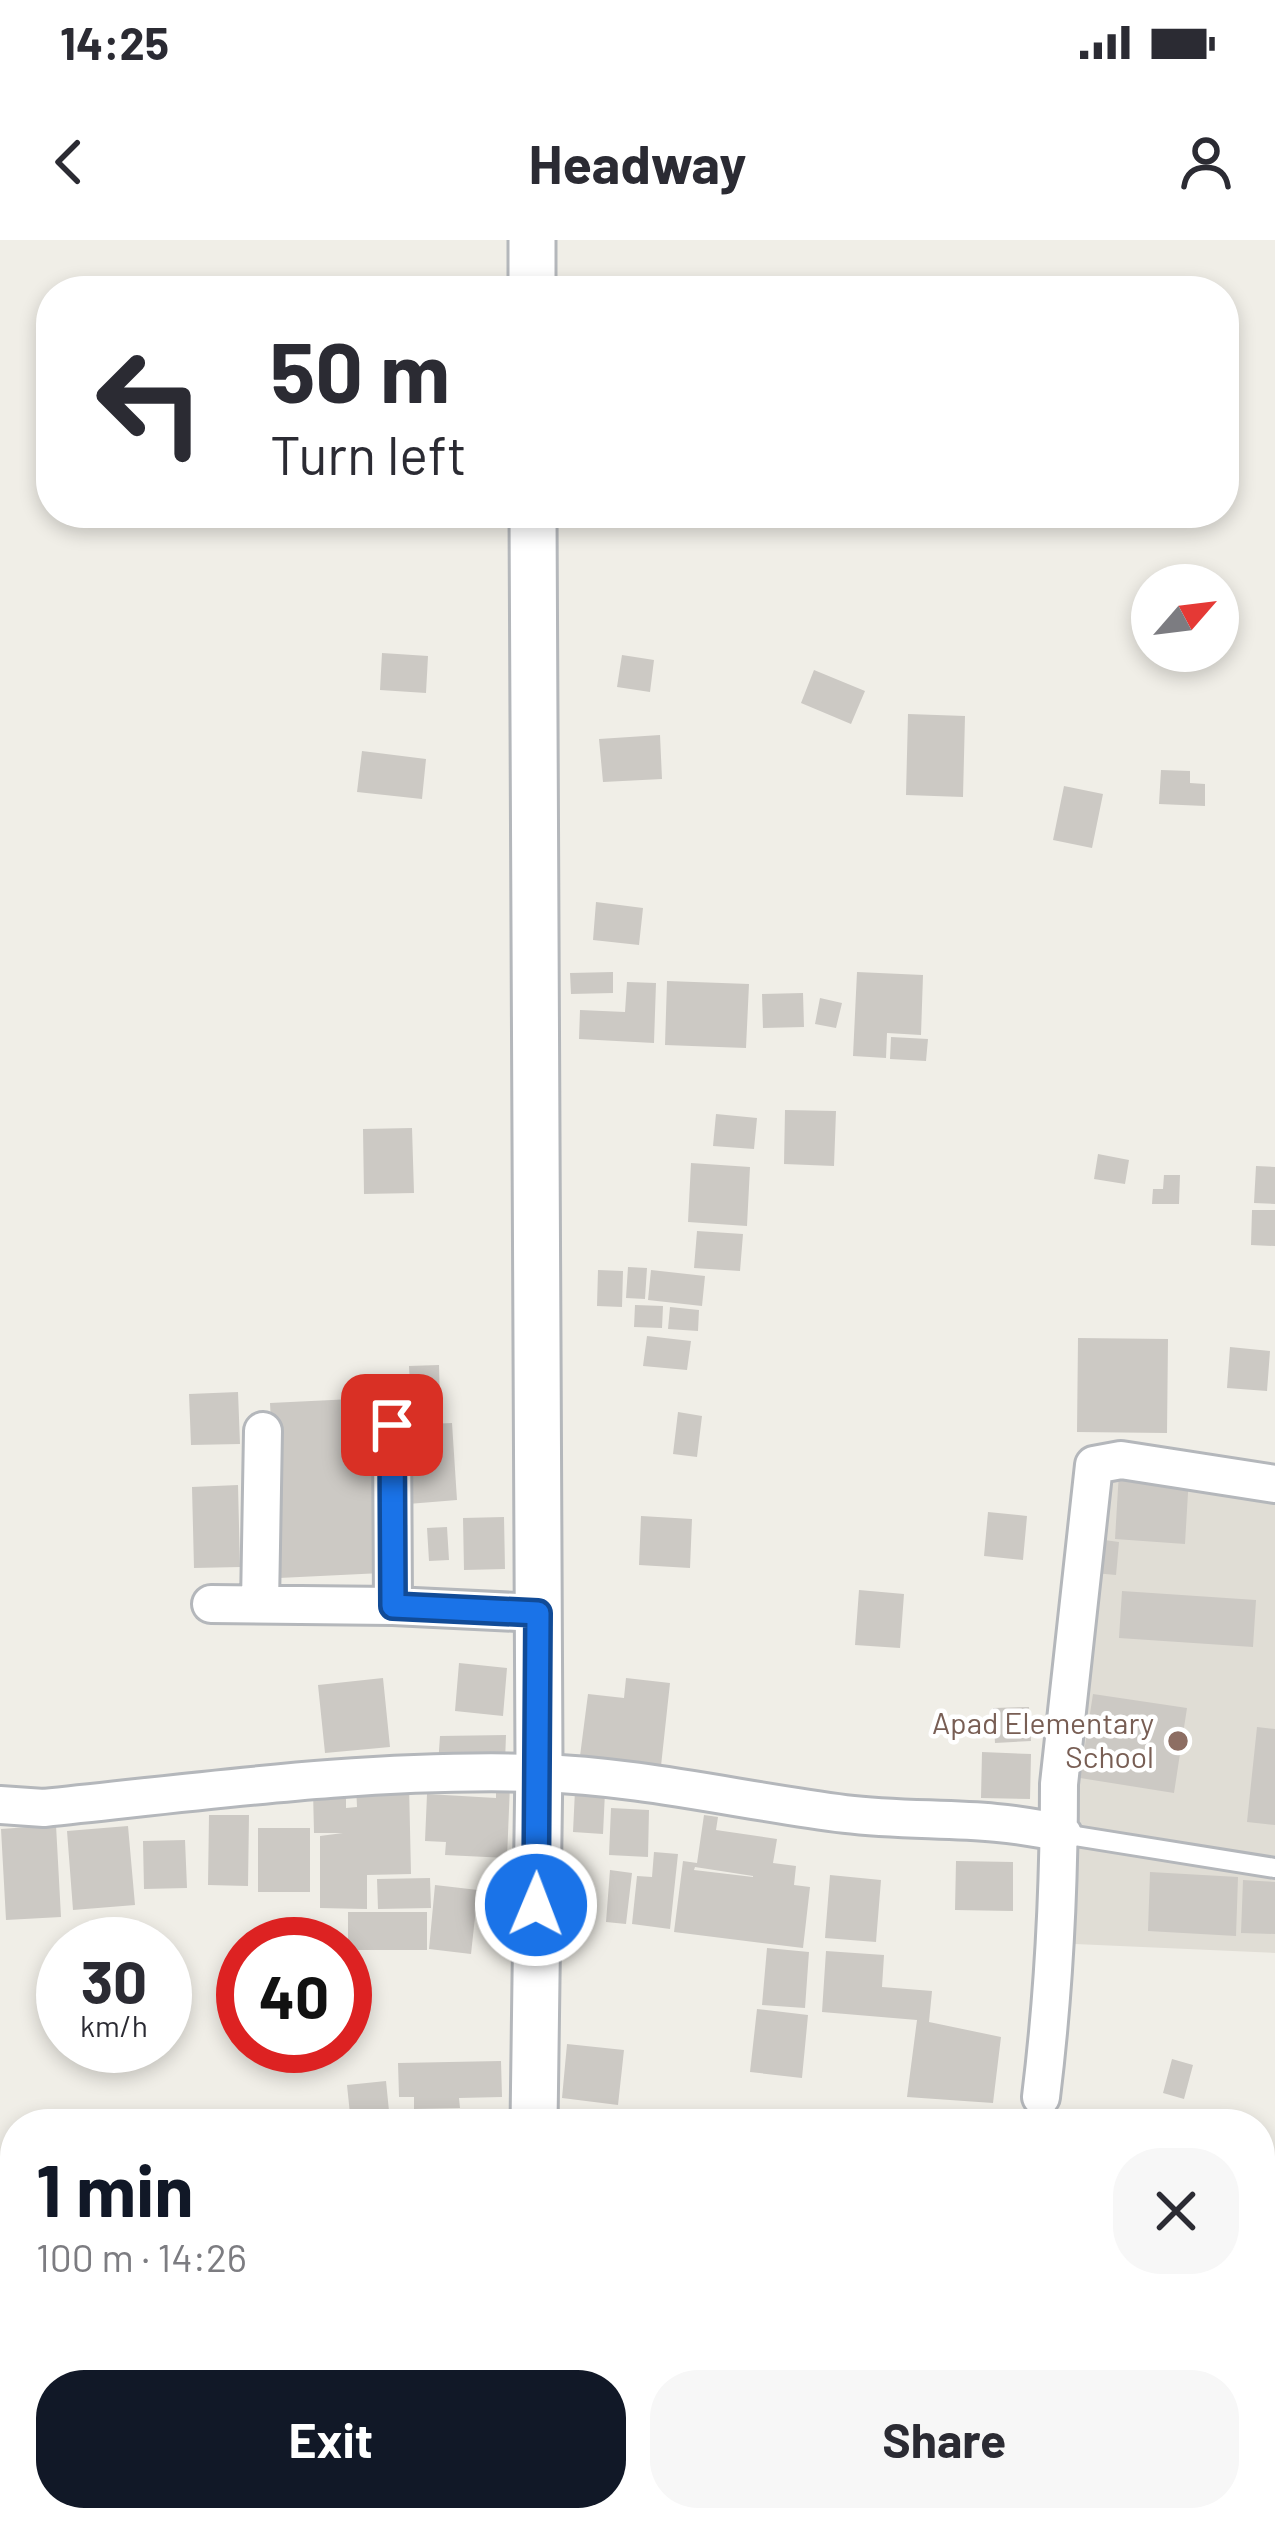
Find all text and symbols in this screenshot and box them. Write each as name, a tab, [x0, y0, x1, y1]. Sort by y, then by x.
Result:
text: 14:25	[60, 15, 169, 69]
icon: back	[36, 129, 102, 195]
icon: person	[1173, 129, 1239, 195]
text: Headway	[529, 130, 747, 195]
text: 50 m	[270, 319, 450, 420]
icon: left	[72, 324, 228, 480]
text: Turn left	[270, 421, 467, 486]
north arrow	[1131, 564, 1239, 672]
map controls	[1131, 564, 1239, 672]
pin	[341, 1374, 443, 1476]
icon: arrive	[359, 1392, 425, 1458]
place label: Apad Elementary School	[932, 1704, 1154, 1774]
marker: Apad Elementary School	[1165, 1728, 1191, 1754]
position arrow	[473, 1842, 599, 1968]
speed limit sign: 40	[216, 1917, 372, 2073]
text: 30	[81, 1944, 147, 2016]
text: km/h	[80, 2007, 148, 2043]
text: 1 min	[36, 2145, 194, 2231]
button: close	[1113, 2148, 1239, 2274]
text: 100 m · 14:26	[36, 2233, 247, 2280]
button: Exit	[36, 2370, 626, 2508]
button: Share	[650, 2370, 1239, 2508]

